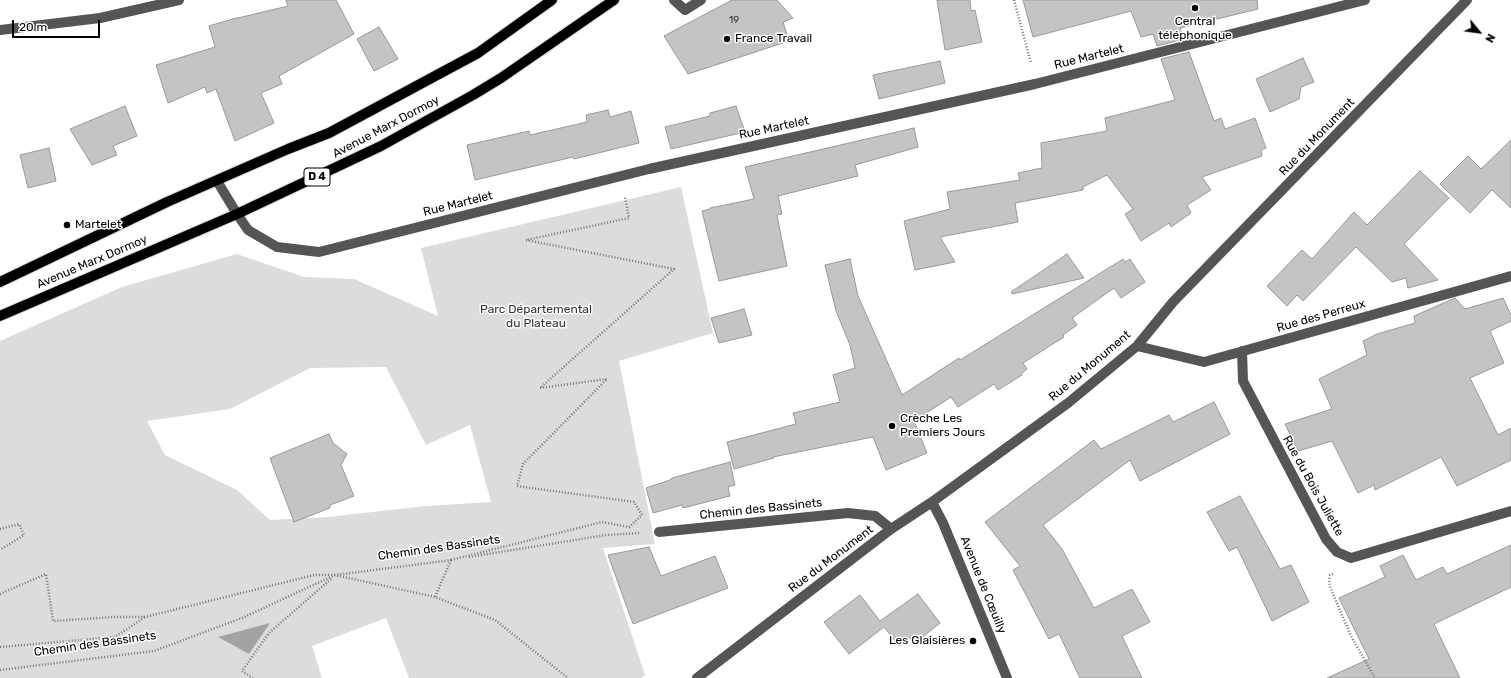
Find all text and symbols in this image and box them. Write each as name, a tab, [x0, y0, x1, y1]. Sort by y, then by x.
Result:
marker: Central téléphonique	[1190, 3, 1200, 13]
scale bar	[14, 12, 102, 38]
north arrow	[1459, 12, 1499, 52]
house number: 19	[729, 14, 739, 26]
place label: Central téléphonique	[1158, 15, 1232, 43]
text: 20 m	[19, 20, 47, 34]
text: N	[1482, 31, 1498, 45]
place label: France Travail	[735, 32, 812, 46]
marker: France Travail	[722, 34, 732, 44]
street label: Rue Martelet	[1053, 41, 1125, 73]
street label: Avenue Marx Dormoy	[330, 93, 442, 161]
street label: Rue du Monument	[1276, 95, 1358, 179]
street label: Rue Martelet	[738, 114, 810, 142]
road number: D 4	[304, 168, 330, 186]
street label: Rue Martelet	[422, 188, 494, 220]
place label: Martelet	[75, 218, 121, 232]
marker: Martelet	[62, 220, 72, 230]
street label: Avenue Marx Dormoy	[35, 232, 149, 292]
street label: Rue des Perreux	[1275, 296, 1367, 336]
park label: Parc Départemental du Plateau	[480, 303, 592, 331]
street label: Rue du Monument	[1046, 328, 1134, 404]
place label: Crèche Les Premiers Jours	[900, 412, 985, 440]
marker: Crèche Les Premiers Jours	[887, 421, 897, 431]
street label: Rue du Bois Juliette	[1279, 433, 1347, 539]
street label: Chemin des Bassinets	[699, 495, 823, 523]
street label: Rue du Monument	[786, 522, 876, 596]
street label: Chemin des Bassinets	[377, 532, 501, 564]
street label: Avenue de Cœuilly	[957, 534, 1009, 636]
street label: Chemin des Bassinets	[33, 628, 157, 660]
place label: Les Glaisières	[889, 634, 965, 648]
marker: Les Glaisières	[968, 636, 978, 646]

